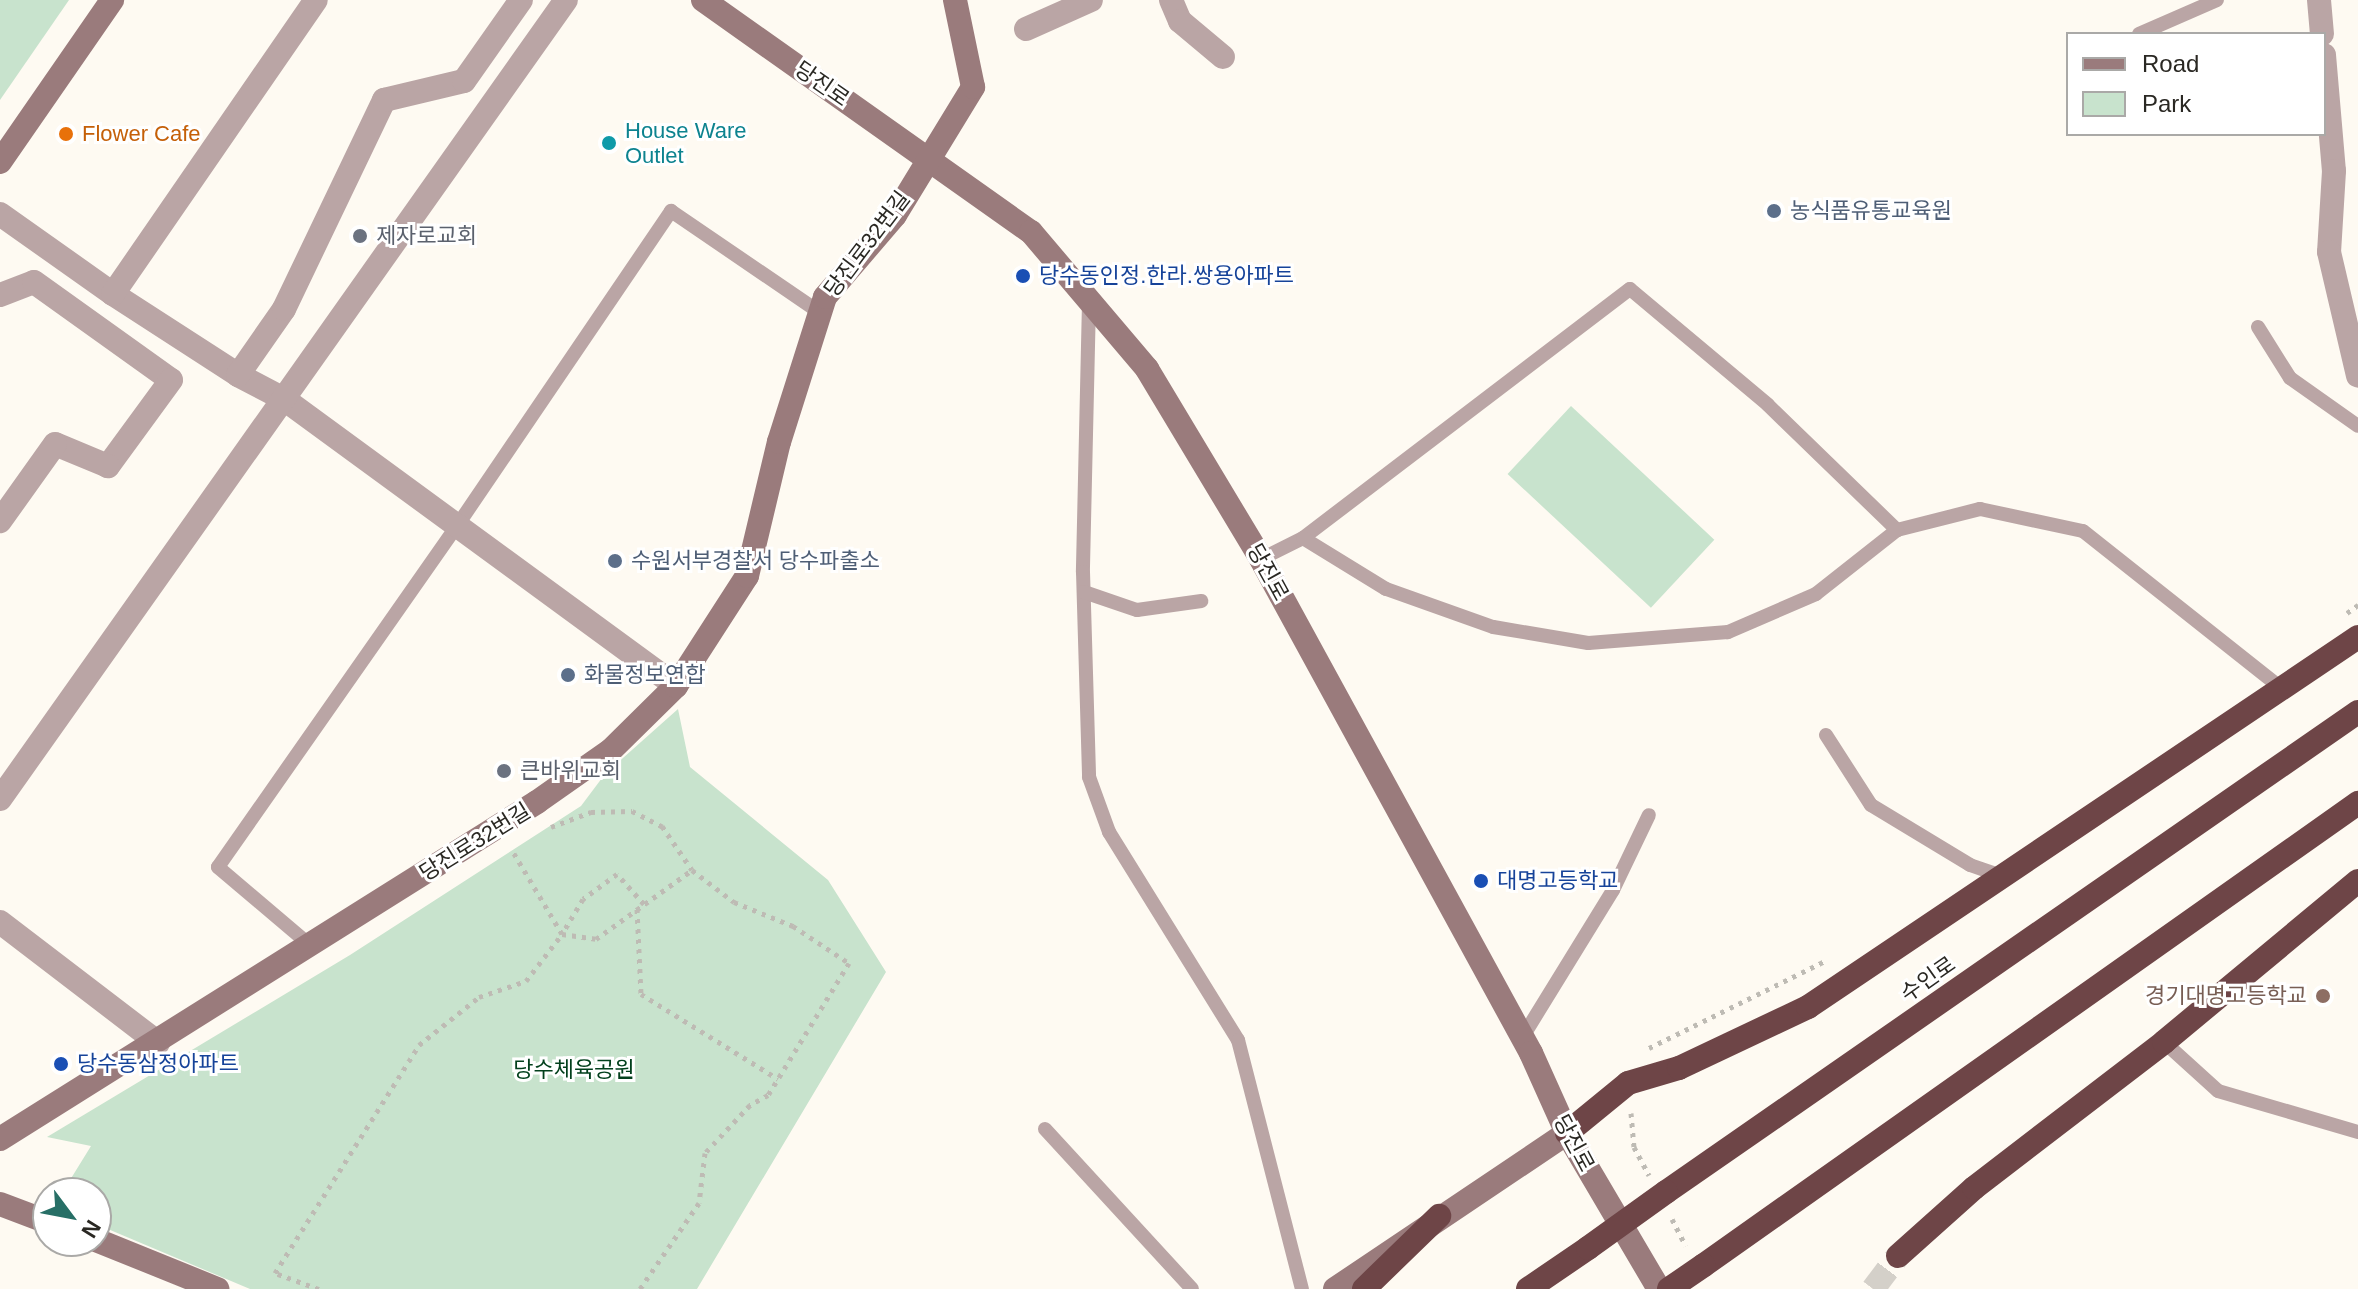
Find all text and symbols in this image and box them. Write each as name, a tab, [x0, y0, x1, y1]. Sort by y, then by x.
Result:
legend	[2066, 32, 2326, 136]
text: Road	[2142, 50, 2199, 77]
street label: 당진로	[790, 56, 854, 112]
text: Park	[2142, 90, 2191, 117]
place label: House Ware Outlet	[625, 117, 746, 168]
place label: Flower Cafe	[82, 121, 201, 147]
marker: Flower Cafe	[57, 125, 75, 143]
marker: House Ware Outlet	[600, 134, 618, 152]
street label: 당진로32번길	[819, 186, 915, 302]
place label: 농식품유통교육원	[1790, 198, 1952, 224]
marker: 농식품유통교육원	[1765, 202, 1783, 220]
place label: 제자로교회	[376, 223, 477, 249]
marker: 제자로교회	[351, 227, 369, 245]
place label: 당수동인정.한라.쌍용아파트	[1039, 263, 1294, 289]
marker: 당수동인정.한라.쌍용아파트	[1014, 267, 1032, 285]
street label: 당진로	[1242, 539, 1294, 605]
place label: 수원서부경찰서 당수파출소	[631, 548, 880, 574]
marker: 수원서부경찰서 당수파출소	[606, 552, 624, 570]
place label: 화물정보연합	[584, 662, 705, 688]
marker: 화물정보연합	[559, 666, 577, 684]
place label: 큰바위교회	[520, 758, 621, 784]
marker: 큰바위교회	[495, 762, 513, 780]
street label: 당진로32번길	[415, 798, 535, 886]
place label: 대명고등학교	[1497, 868, 1618, 894]
marker: 대명고등학교	[1472, 872, 1490, 890]
street label: 수인로	[1896, 951, 1960, 1007]
place label: 경기대명고등학교	[2145, 983, 2307, 1009]
marker: 경기대명고등학교	[2314, 987, 2332, 1005]
place label: 당수동삼정아파트	[77, 1051, 239, 1077]
marker: 당수동삼정아파트	[52, 1055, 70, 1073]
park label: 당수체육공원	[513, 1057, 635, 1083]
street label: 당진로	[1548, 1110, 1600, 1176]
north arrow	[32, 1177, 112, 1257]
text: N	[76, 1216, 106, 1242]

